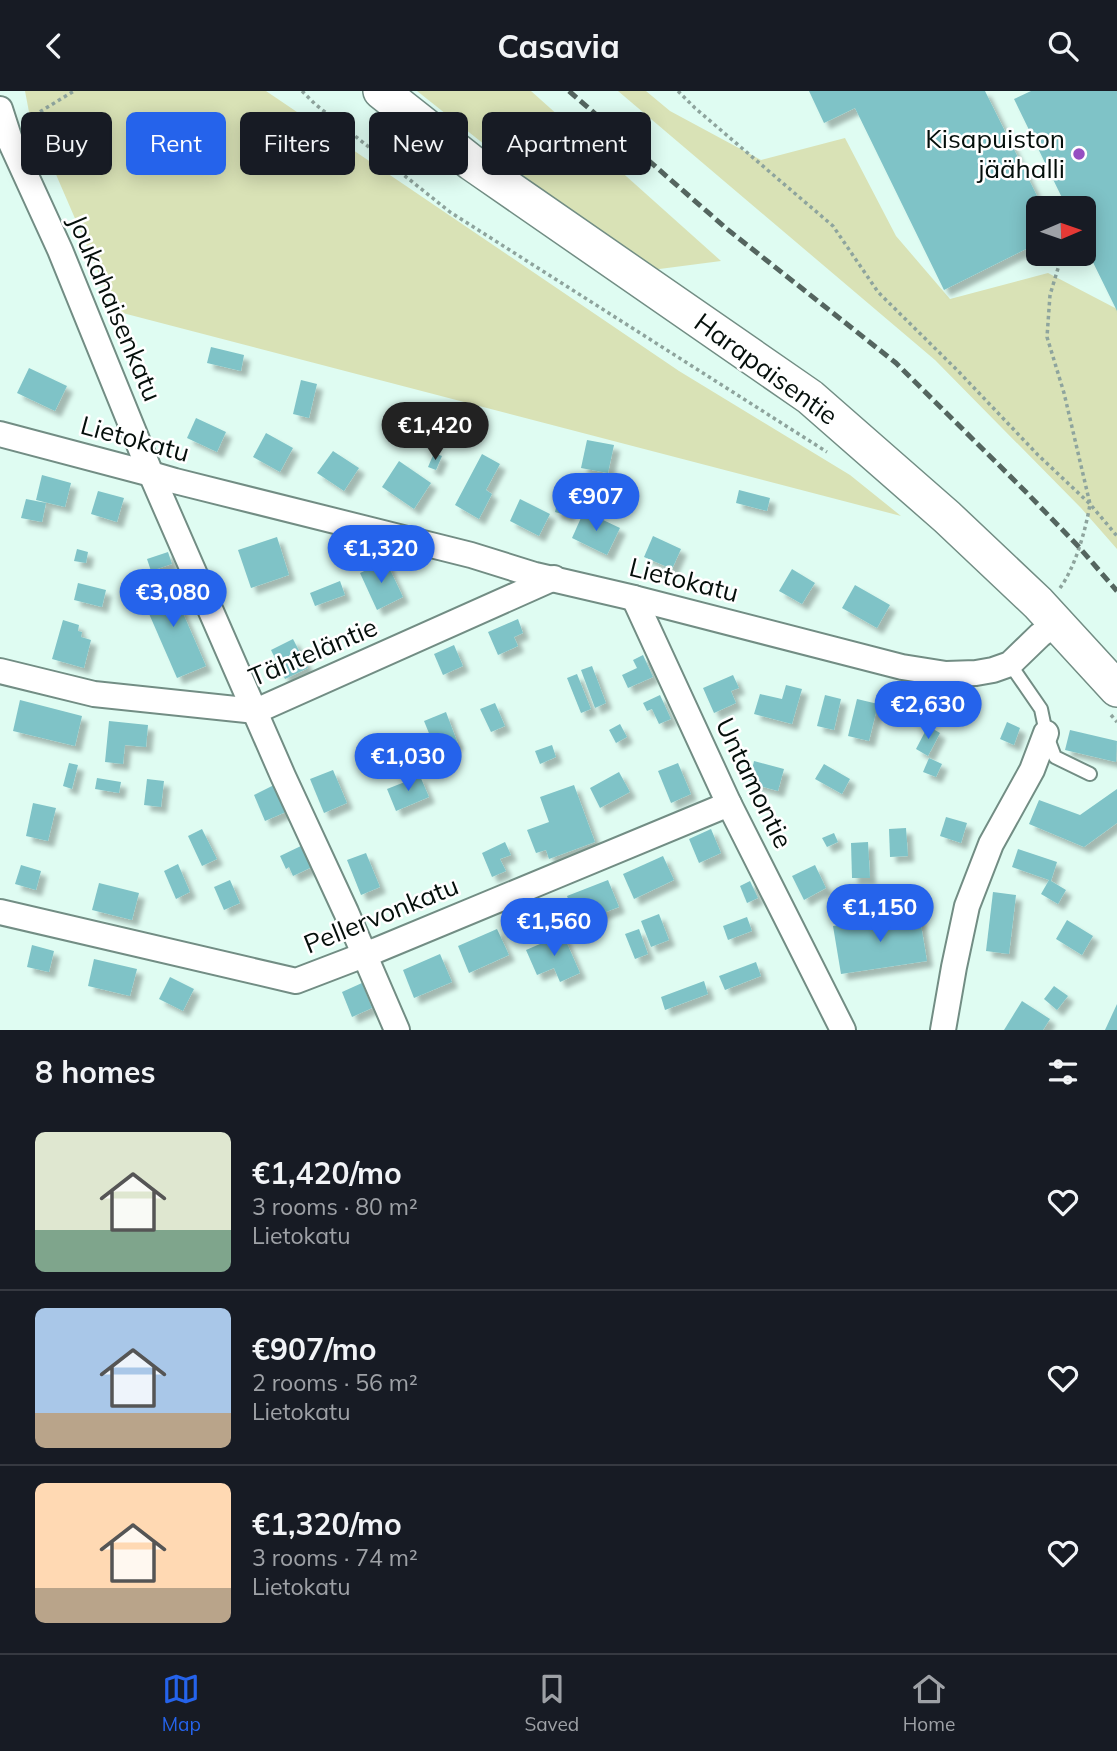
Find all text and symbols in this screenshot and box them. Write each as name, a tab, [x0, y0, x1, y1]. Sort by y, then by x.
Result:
text: Casavia	[497, 26, 620, 66]
icon: back	[35, 27, 73, 65]
icon: search	[1044, 27, 1082, 65]
chip: Buy	[21, 112, 112, 175]
chip: Rent	[126, 112, 226, 175]
chip: Filters	[240, 112, 355, 175]
chip: New	[369, 112, 468, 175]
chip: Apartment	[482, 112, 651, 175]
place label: Kisapuiston jäähalli	[925, 122, 1065, 185]
marker: Kisapuiston jäähalli	[1071, 146, 1087, 162]
north arrow	[1026, 196, 1096, 266]
map controls	[1026, 196, 1096, 266]
street label: Joukahaisenkatu	[61, 210, 170, 406]
street label: Harapaisentie	[688, 305, 845, 432]
pin: €1,420	[378, 403, 492, 462]
street label: Lietokatu	[77, 408, 193, 469]
text: €1,420	[398, 410, 472, 439]
pin: €907	[555, 473, 637, 533]
text: €907	[568, 481, 624, 510]
pin: €1,320	[324, 525, 438, 585]
text: €1,320	[344, 533, 418, 562]
street label: Lietokatu	[626, 550, 742, 609]
pin: €3,080	[116, 569, 230, 629]
text: €3,080	[136, 577, 210, 606]
street label: Tähteläntie	[244, 610, 382, 693]
pin: €2,630	[871, 681, 985, 741]
text: €2,630	[891, 689, 965, 718]
street label: Untamontie	[709, 712, 800, 853]
pin: €1,030	[351, 733, 465, 793]
text: €1,030	[371, 741, 445, 770]
street label: Pellervonkatu	[299, 869, 463, 961]
pin: €1,150	[823, 885, 937, 944]
text: €1,150	[843, 892, 917, 921]
pin: €1,560	[497, 899, 611, 958]
text: €1,560	[517, 906, 591, 935]
text: 8 homes	[35, 1053, 156, 1091]
icon: filters	[1044, 1053, 1082, 1091]
text: €1,420/mo	[252, 1154, 402, 1192]
icon: home	[91, 1160, 175, 1244]
icon: heart	[1044, 1183, 1082, 1221]
text: 3 rooms · 80 m²	[252, 1192, 418, 1221]
text: Lietokatu	[252, 1221, 350, 1250]
text: €907/mo	[252, 1330, 376, 1368]
icon: home	[91, 1336, 175, 1420]
icon: heart	[1044, 1359, 1082, 1397]
text: 2 rooms · 56 m²	[252, 1368, 418, 1397]
text: Lietokatu	[252, 1397, 350, 1426]
text: €1,320/mo	[252, 1505, 402, 1543]
icon: home	[91, 1511, 175, 1595]
icon: heart	[1044, 1534, 1082, 1572]
text: 3 rooms · 74 m²	[252, 1543, 418, 1572]
text: Lietokatu	[252, 1572, 350, 1601]
tab: Map	[162, 1670, 201, 1736]
tab: Saved	[524, 1670, 579, 1736]
tab: Home	[903, 1670, 955, 1736]

